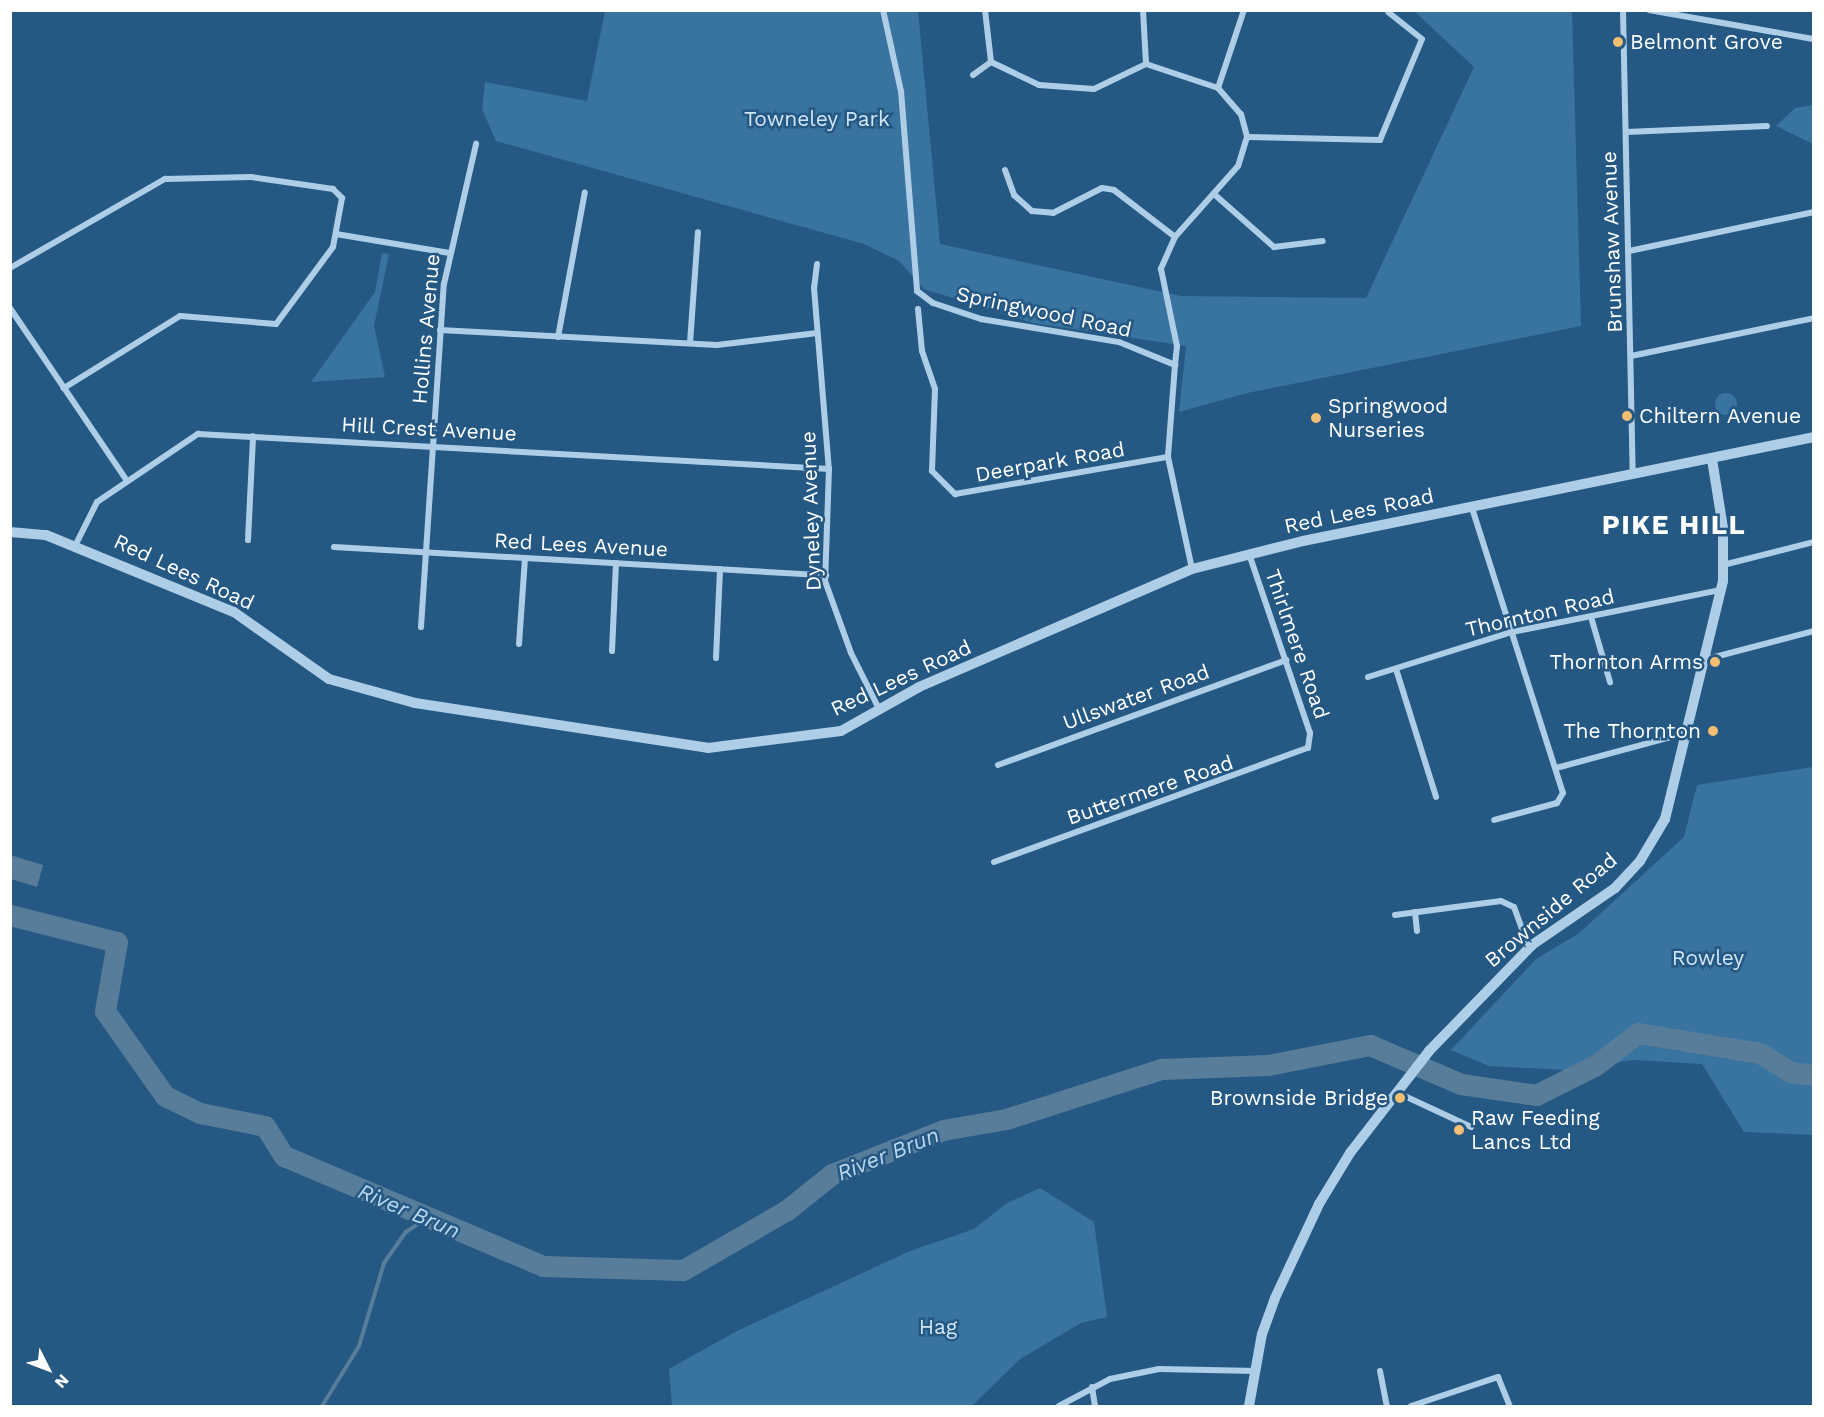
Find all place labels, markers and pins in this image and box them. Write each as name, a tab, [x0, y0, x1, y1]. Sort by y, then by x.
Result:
place label: Belmont Grove	[1630, 29, 1783, 55]
marker: Belmont Grove	[1611, 35, 1625, 49]
place label: Springwood Nurseries	[1328, 393, 1448, 443]
place label: Chiltern Avenue	[1639, 403, 1802, 429]
marker: Chiltern Avenue	[1620, 409, 1634, 423]
marker: Springwood Nurseries	[1309, 411, 1323, 425]
place label: Thornton Arms	[1549, 649, 1703, 675]
marker: Thornton Arms	[1708, 655, 1722, 669]
place label: The Thornton	[1563, 718, 1701, 744]
marker: The Thornton	[1706, 724, 1720, 738]
place label: Brownside Bridge	[1210, 1085, 1388, 1111]
marker: Brownside Bridge	[1393, 1091, 1407, 1105]
place label: Raw Feeding Lancs Ltd	[1471, 1105, 1600, 1155]
marker: Raw Feeding Lancs Ltd	[1452, 1123, 1466, 1137]

